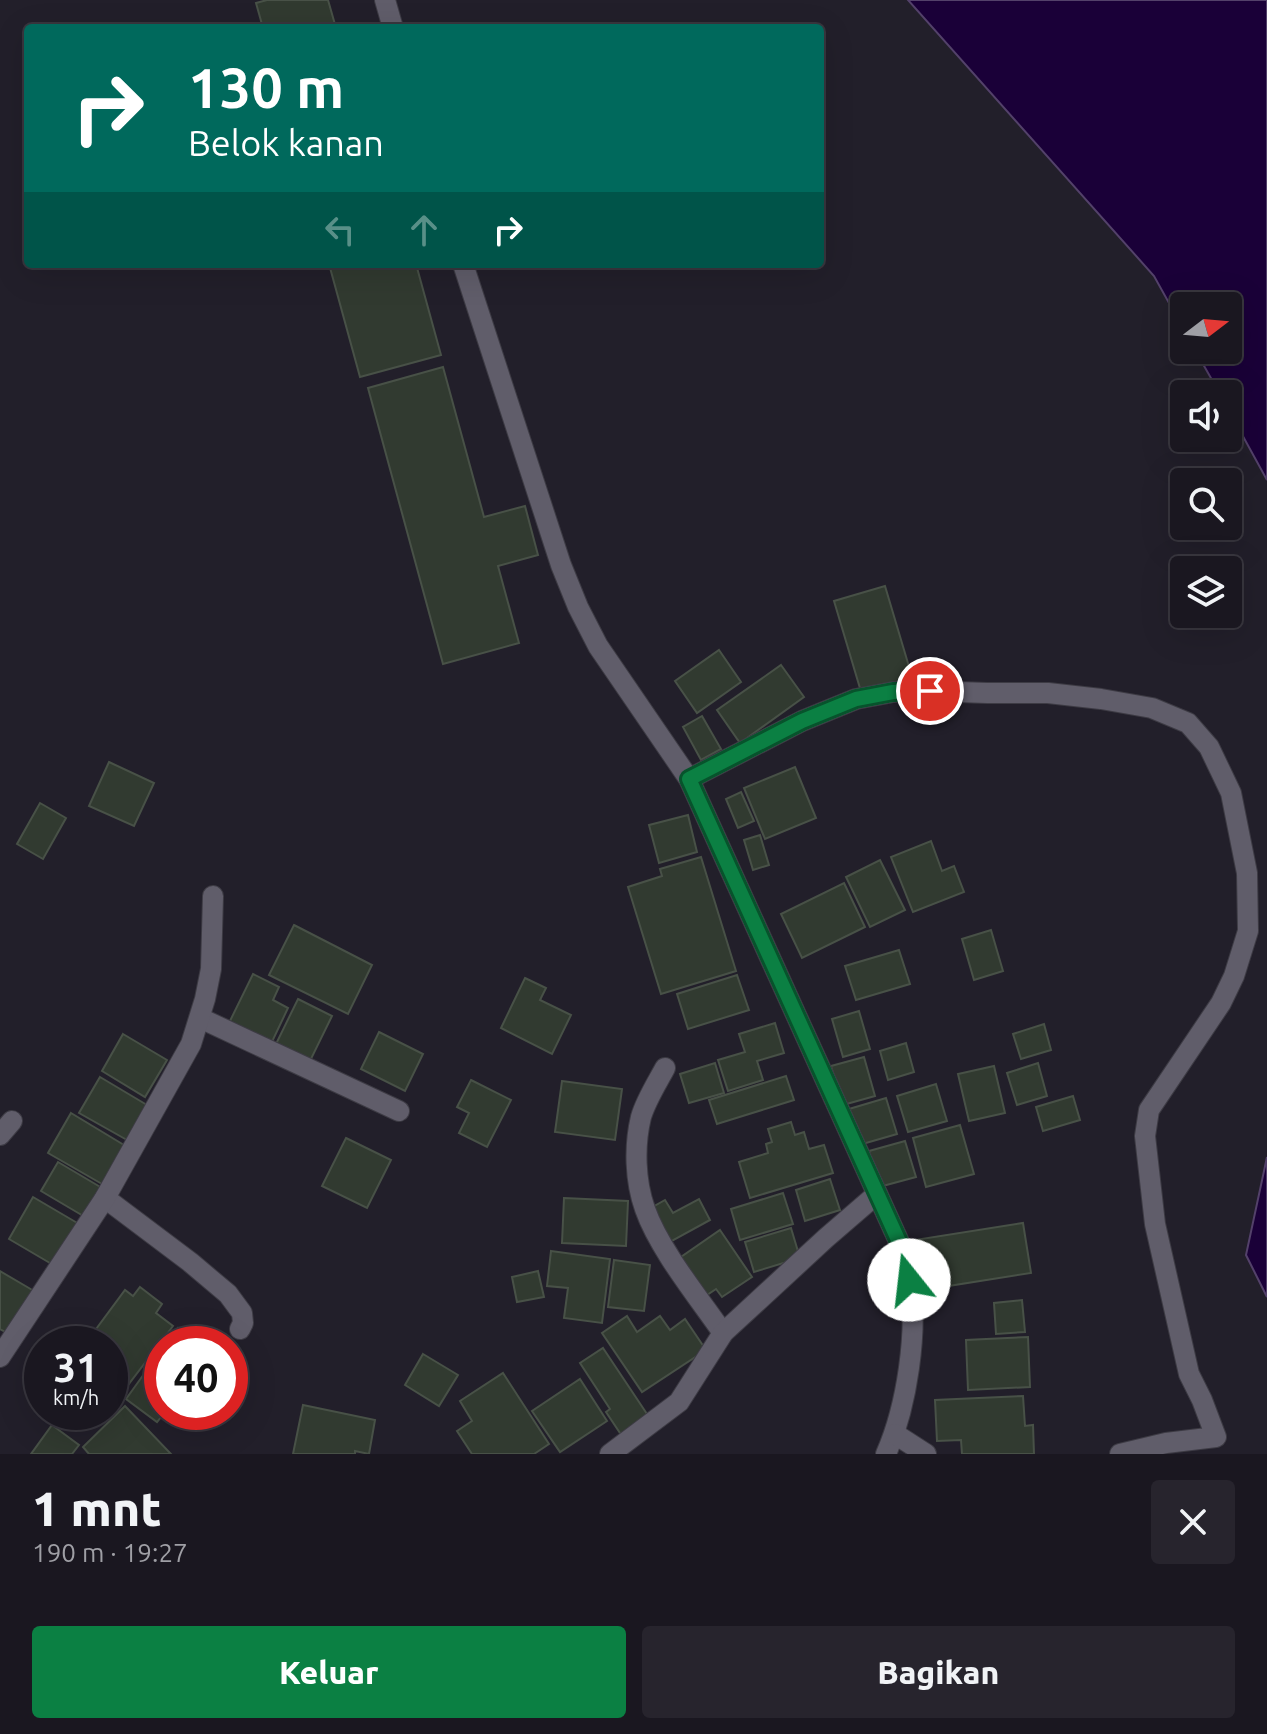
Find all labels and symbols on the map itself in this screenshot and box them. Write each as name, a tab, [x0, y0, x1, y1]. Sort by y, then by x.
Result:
north arrow	[1170, 292, 1242, 364]
pin	[896, 657, 964, 725]
position arrow	[867, 1238, 951, 1322]
speed limit sign: 40	[144, 1326, 248, 1430]

